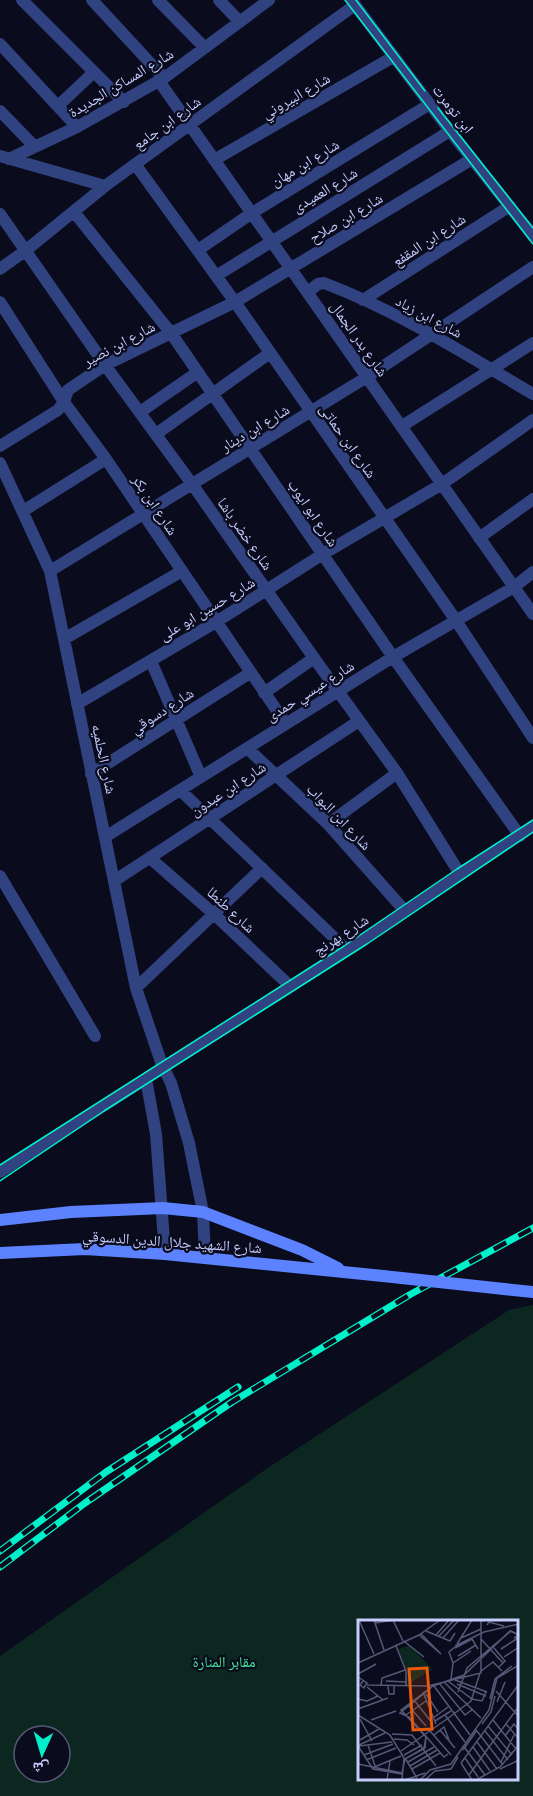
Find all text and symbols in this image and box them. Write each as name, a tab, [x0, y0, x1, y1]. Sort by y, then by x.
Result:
street label: شارع المساكن الجديدة	[65, 44, 177, 122]
street label: شارع البيروني	[259, 69, 335, 125]
street label: ابن تومرت	[428, 81, 478, 137]
street label: شارع ابن جامع	[130, 92, 205, 154]
street label: شارع ابن مهان	[267, 135, 343, 191]
street label: شارع العميدى	[289, 163, 361, 217]
street label: شارع ابن صلاح	[306, 189, 387, 248]
street label: شارع ابن المقفع	[389, 210, 470, 271]
street label: شارع ابن زياد	[392, 292, 465, 343]
street label: شارع بدر الجمال	[326, 298, 392, 381]
street label: شارع ابن نصير	[79, 317, 159, 372]
street label: شارع ابن دينار	[216, 400, 293, 457]
street label: شارع ابن حماتى	[315, 400, 380, 482]
street label: شارع ابن بكر	[127, 471, 182, 539]
street label: شارع ابو ايوب	[283, 476, 342, 551]
street label: شارع خضر باشا	[213, 494, 277, 574]
street label: شارع حسين ابو على	[156, 573, 259, 646]
street label: شارع عيسي حمدى	[263, 657, 359, 728]
street label: شارع دسوقي	[127, 684, 199, 740]
street label: شارع الحلميه	[87, 723, 120, 796]
street label: شارع ابن عبدون	[187, 758, 270, 821]
street label: شارع ابن البواب	[302, 780, 375, 855]
street label: شارع طنطا	[202, 883, 259, 938]
street label: شارع بهرنج	[310, 911, 373, 960]
street label: شارع الشهيد جلال الدين الدسوقي	[81, 1227, 262, 1260]
inset map	[358, 1620, 518, 1781]
park label: مقابر المنارة	[192, 1653, 256, 1671]
north arrow	[12, 1724, 72, 1784]
text: ش	[32, 1758, 50, 1779]

